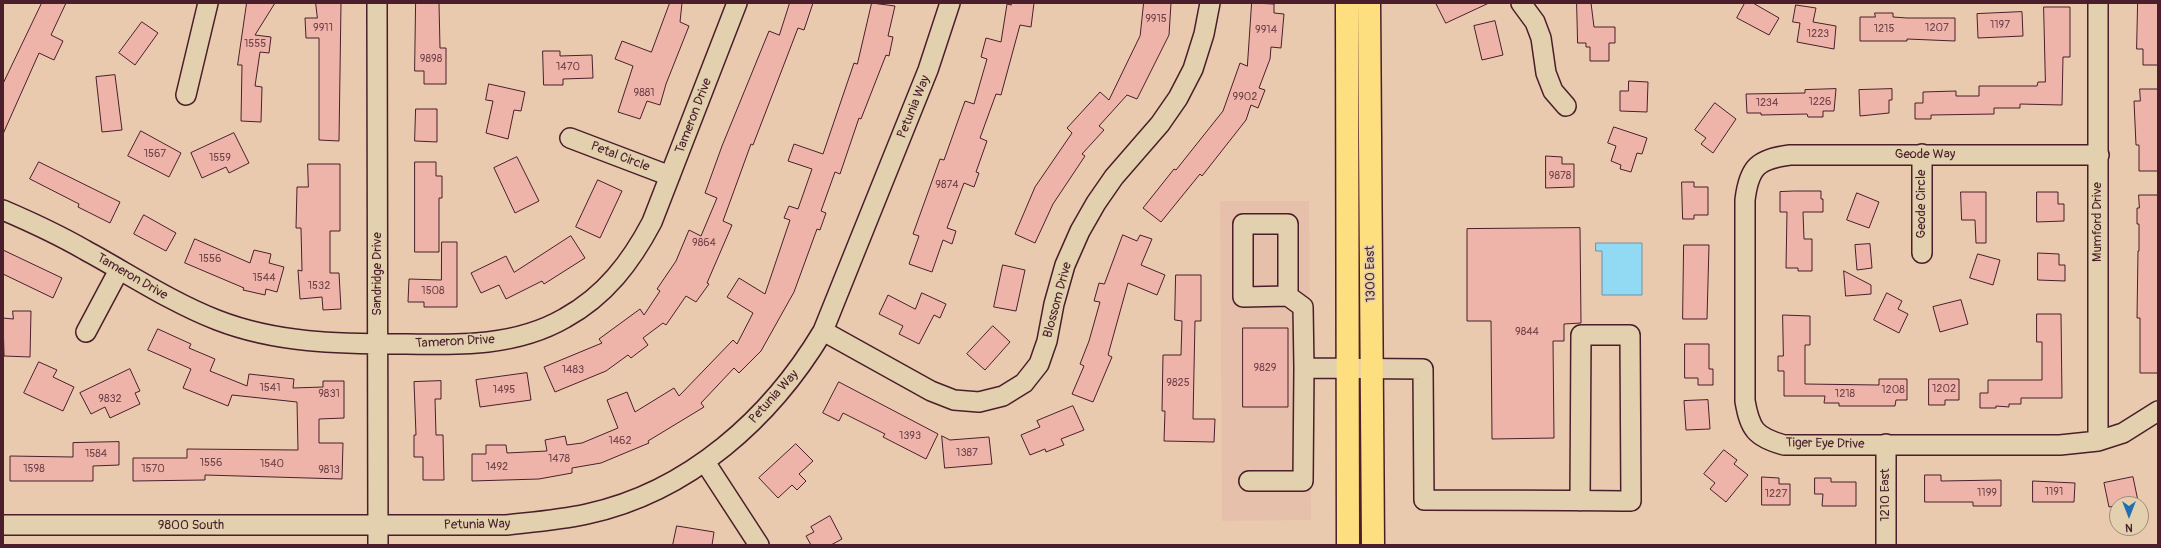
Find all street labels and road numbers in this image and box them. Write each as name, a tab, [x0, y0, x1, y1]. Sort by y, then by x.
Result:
street label: Petunia Way	[894, 73, 934, 141]
street label: Tameron Drive	[672, 76, 716, 156]
street label: Petal Circle	[588, 139, 652, 175]
street label: Geode Way	[1895, 147, 1955, 163]
street label: Geode Circle	[1914, 170, 1930, 238]
street label: Mumford Drive	[2090, 182, 2106, 262]
street label: Sandridge Drive	[370, 232, 386, 316]
street label: 1300 East	[1363, 245, 1379, 303]
street label: Tameron Drive	[94, 250, 170, 304]
street label: Blossom Drive	[1040, 260, 1076, 340]
street label: Tameron Drive	[415, 332, 495, 352]
street label: Petunia Way	[746, 367, 802, 427]
street label: Tiger Eye Drive	[1785, 436, 1865, 452]
street label: 1210 East	[1878, 469, 1894, 521]
street label: Petunia Way	[444, 517, 510, 533]
street label: 9800 South	[158, 518, 224, 534]

